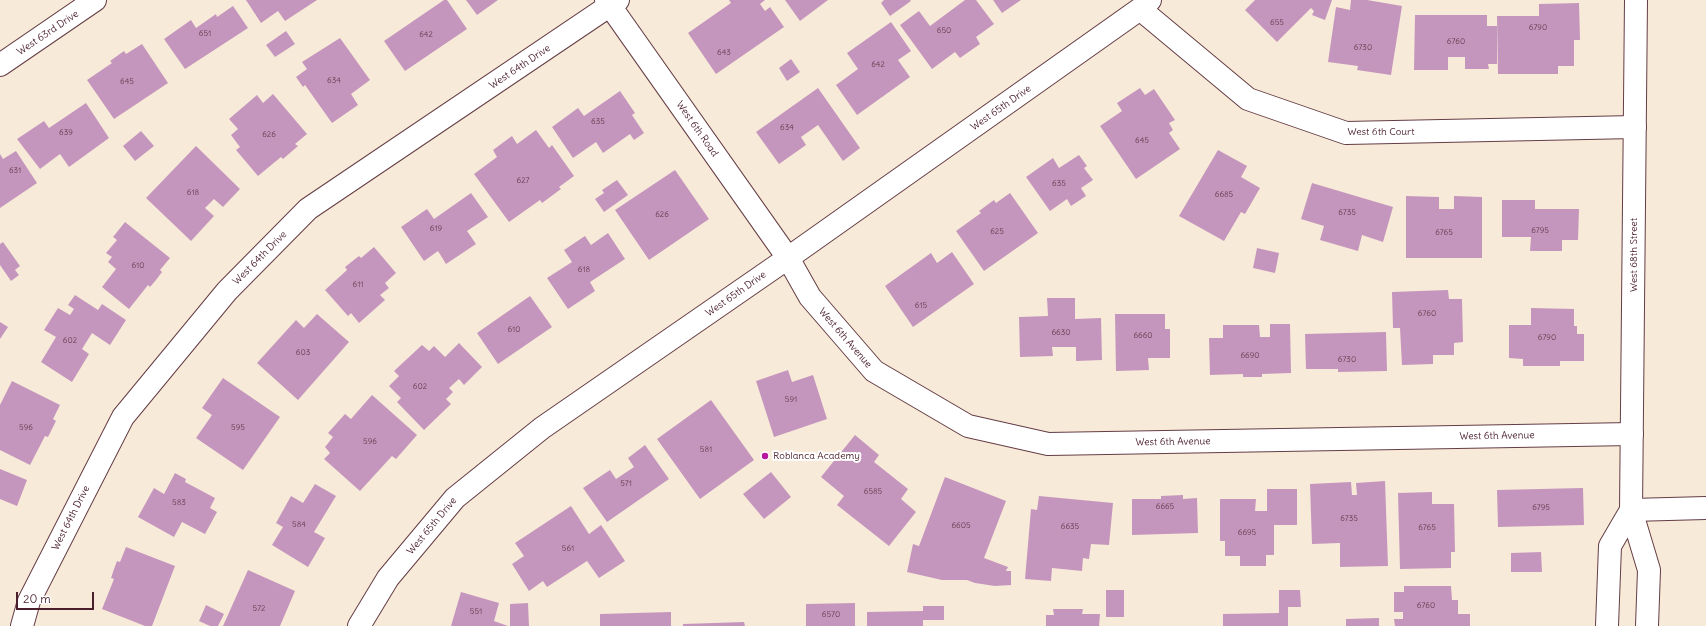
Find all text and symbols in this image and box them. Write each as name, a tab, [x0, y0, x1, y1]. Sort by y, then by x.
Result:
street label: West 63rd Drive	[15, 8, 81, 58]
house number: 655	[1270, 18, 1284, 28]
house number: 6790	[1529, 23, 1547, 33]
house number: 650	[937, 26, 951, 36]
house number: 651	[199, 29, 211, 39]
house number: 642	[419, 30, 433, 40]
house number: 6760	[1447, 37, 1465, 47]
street label: West 64th Drive	[487, 42, 553, 92]
house number: 6730	[1354, 43, 1372, 53]
house number: 643	[717, 48, 731, 58]
house number: 642	[871, 60, 885, 70]
house number: 634	[327, 76, 341, 86]
house number: 645	[120, 77, 134, 87]
street label: West 65th Drive	[968, 83, 1034, 133]
street label: West 6th Road	[673, 99, 721, 159]
house number: 635	[591, 117, 605, 127]
house number: 634	[780, 123, 794, 133]
street label: West 6th Court	[1347, 126, 1415, 138]
house number: 639	[59, 128, 73, 138]
house number: 626	[262, 130, 276, 140]
house number: 645	[1135, 136, 1149, 146]
house number: 631	[9, 166, 21, 176]
house number: 627	[517, 176, 529, 186]
house number: 635	[1052, 179, 1066, 189]
house number: 618	[187, 188, 199, 198]
house number: 6685	[1215, 190, 1233, 200]
house number: 6735	[1338, 208, 1356, 218]
house number: 626	[655, 210, 669, 220]
street label: West 68th Street	[1628, 218, 1640, 292]
house number: 619	[430, 224, 442, 234]
house number: 6795	[1531, 226, 1549, 236]
house number: 625	[990, 227, 1004, 237]
house number: 6765	[1435, 228, 1453, 238]
street label: West 64th Drive	[231, 229, 289, 287]
house number: 610	[131, 261, 145, 271]
house number: 618	[578, 265, 590, 275]
street label: West 65th Drive	[703, 269, 769, 319]
house number: 611	[353, 280, 363, 290]
house number: 615	[915, 301, 927, 311]
street label: West 6th Avenue	[816, 306, 874, 370]
house number: 6760	[1418, 309, 1436, 319]
house number: 610	[507, 325, 521, 335]
house number: 6630	[1051, 328, 1071, 338]
house number: 6660	[1133, 331, 1153, 341]
house number: 6790	[1538, 333, 1556, 343]
house number: 602	[63, 336, 77, 346]
house number: 603	[296, 348, 310, 358]
house number: 6690	[1240, 351, 1260, 361]
house number: 6730	[1338, 355, 1356, 365]
house number: 602	[413, 382, 427, 392]
house number: 591	[785, 395, 797, 405]
house number: 596	[19, 423, 33, 433]
house number: 595	[231, 423, 245, 433]
street label: West 6th Avenue	[1459, 429, 1535, 443]
street label: West 6th Avenue	[1135, 435, 1211, 449]
house number: 596	[363, 437, 377, 447]
house number: 581	[700, 445, 712, 455]
place label: Roblanca Academy	[773, 450, 860, 462]
marker: Roblanca Academy	[760, 451, 770, 461]
house number: 571	[620, 479, 632, 489]
street label: West 64th Drive	[50, 484, 92, 552]
house number: 6585	[864, 487, 882, 497]
street label: West 65th Drive	[405, 495, 459, 557]
house number: 583	[172, 498, 186, 508]
house number: 6665	[1156, 502, 1174, 512]
house number: 6795	[1532, 503, 1550, 513]
house number: 6735	[1340, 514, 1358, 524]
house number: 584	[292, 520, 306, 530]
house number: 6605	[951, 521, 971, 531]
house number: 6635	[1061, 522, 1079, 532]
house number: 6765	[1418, 523, 1436, 533]
house number: 6695	[1238, 528, 1256, 538]
house number: 561	[562, 544, 574, 554]
scale bar	[18, 584, 96, 610]
text: 20 m	[23, 591, 51, 606]
house number: 6760	[1417, 601, 1435, 611]
house number: 572	[253, 604, 265, 614]
house number: 551	[470, 607, 482, 617]
house number: 6570	[822, 610, 840, 620]

